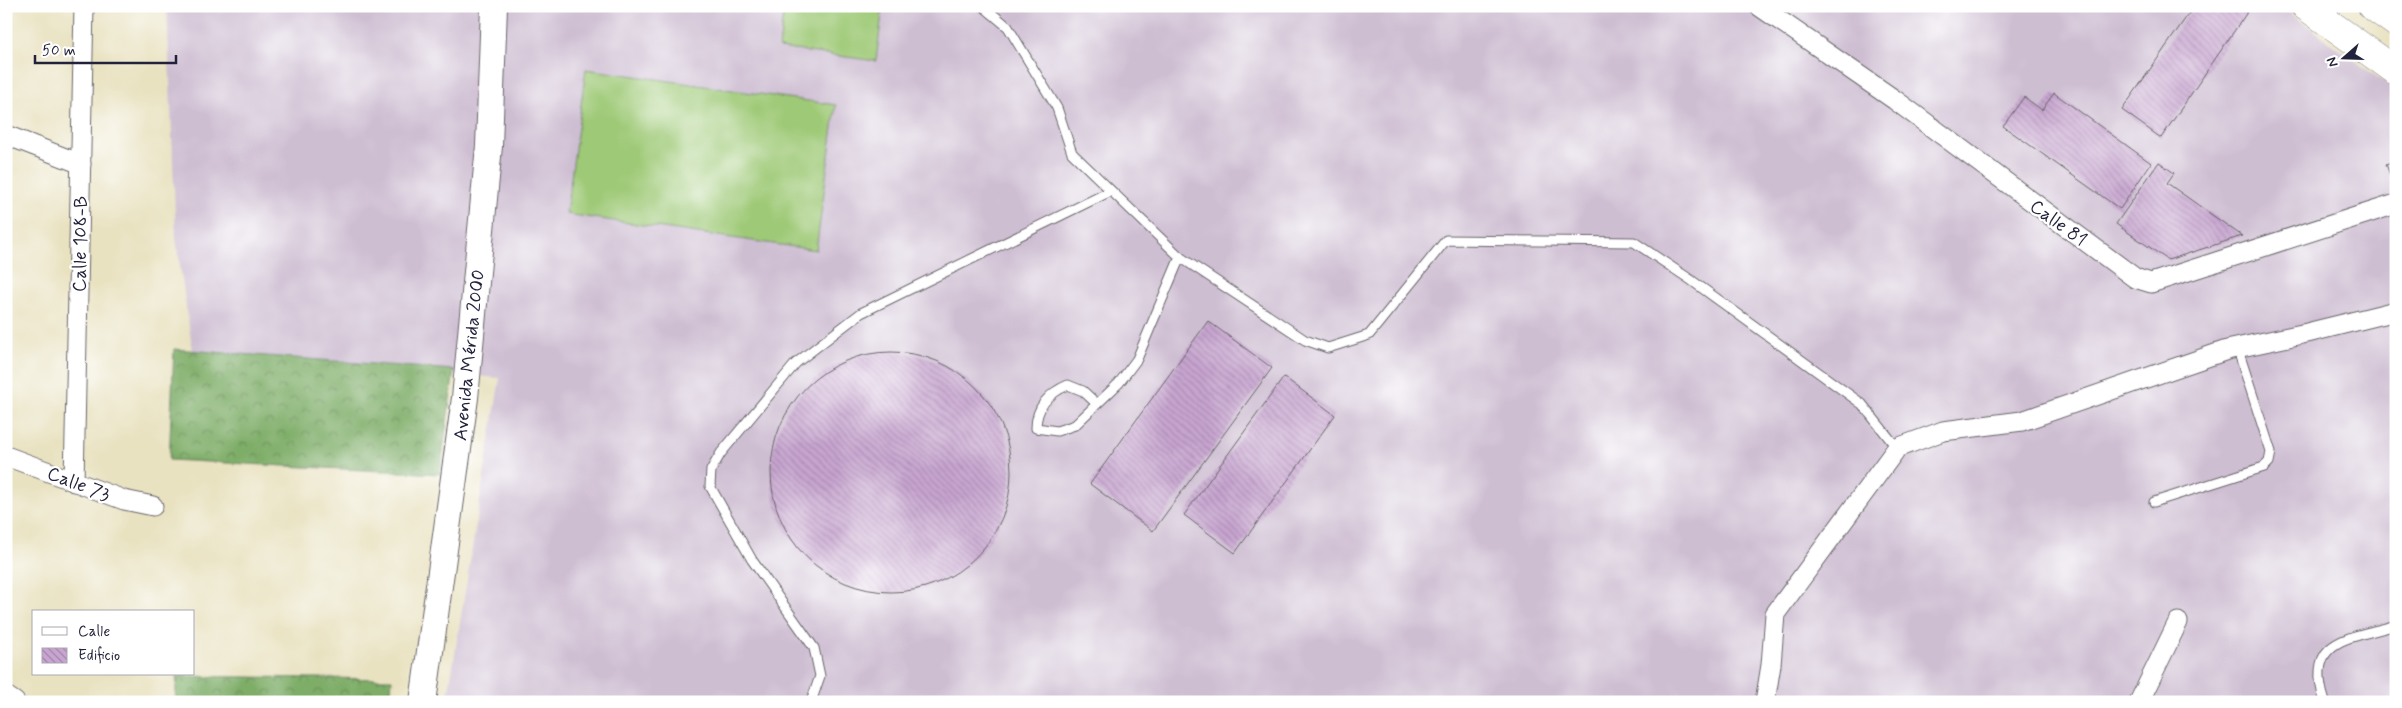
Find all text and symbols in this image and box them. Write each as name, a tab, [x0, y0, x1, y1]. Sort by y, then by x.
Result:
scale bar	[35, 32, 176, 64]
north arrow	[2320, 32, 2370, 82]
text: 50 m	[42, 41, 76, 61]
text: N	[2323, 55, 2343, 70]
street label: Calle 81	[2025, 194, 2092, 252]
street label: Calle 108-B	[67, 196, 94, 292]
street label: Avenida Mérida 2000	[448, 268, 491, 442]
street label: Calle 73	[43, 461, 114, 508]
legend	[32, 610, 195, 676]
text: Calle	[78, 622, 110, 642]
text: Edificio	[78, 646, 120, 666]

